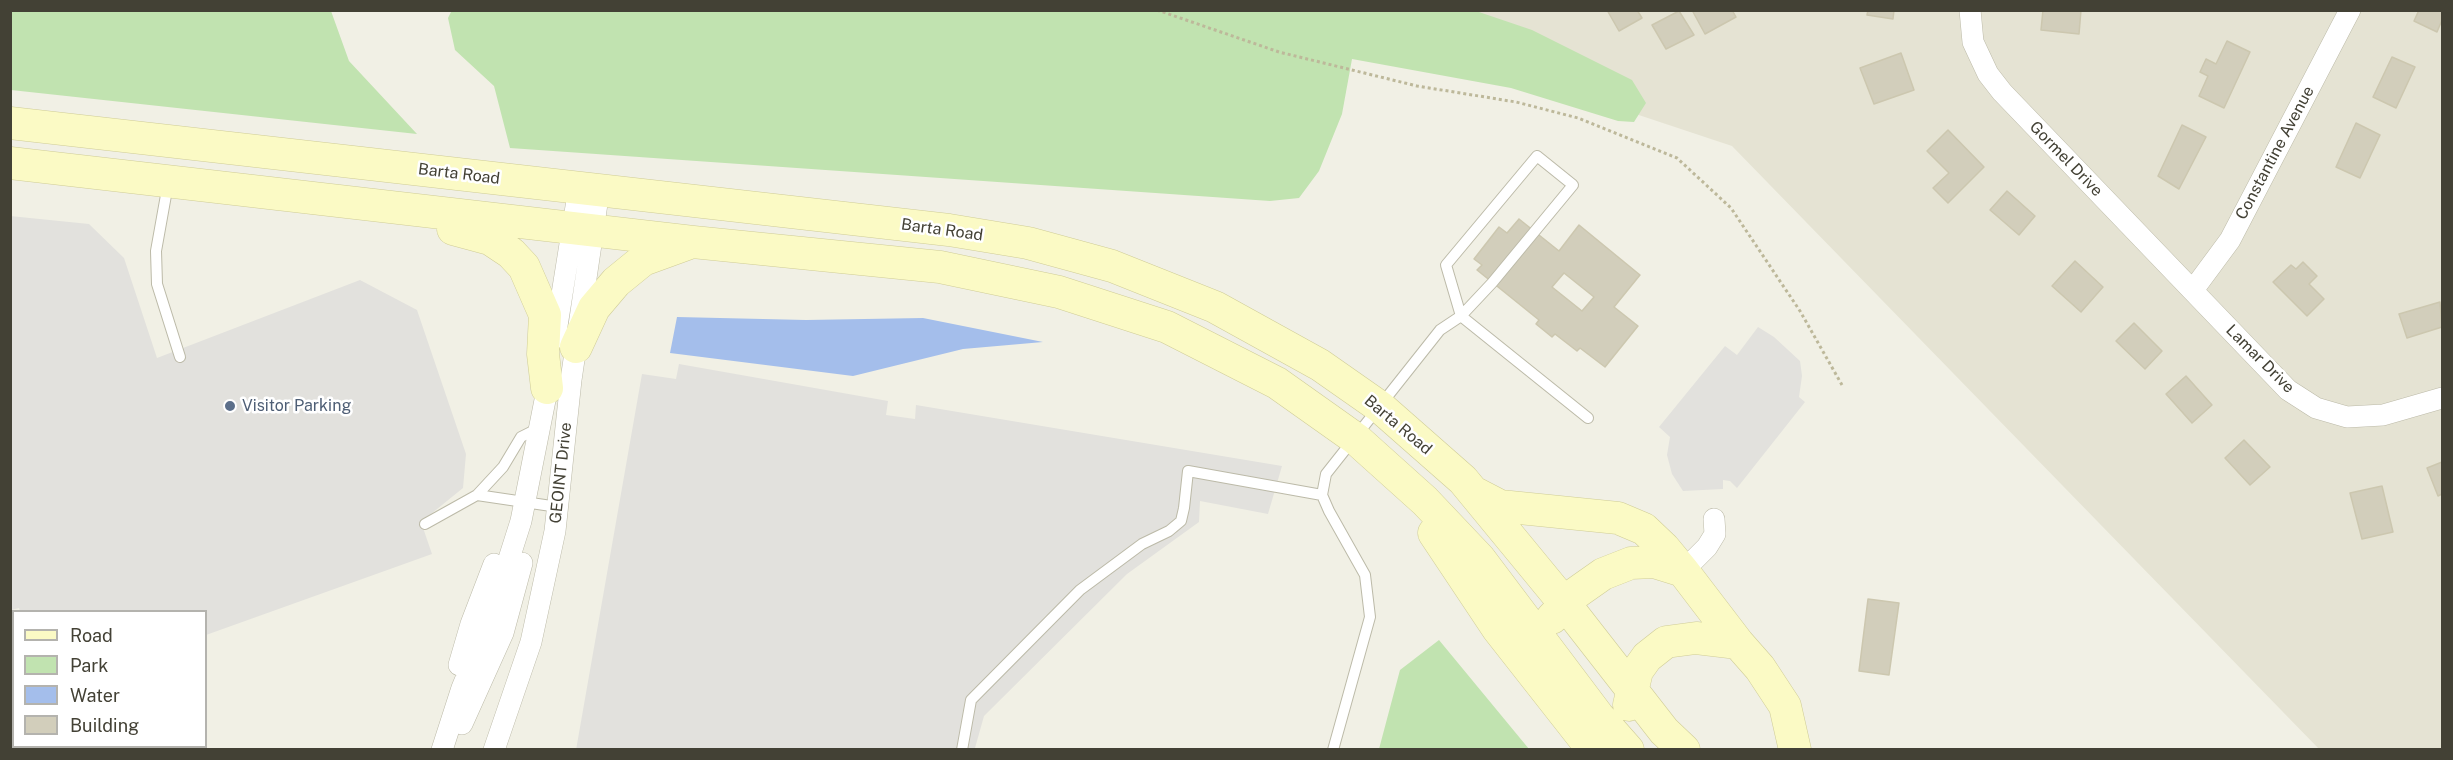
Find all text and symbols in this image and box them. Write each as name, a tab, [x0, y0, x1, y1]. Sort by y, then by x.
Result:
street label: Constantine Avenue	[2232, 83, 2318, 223]
street label: Gormel Drive	[2025, 117, 2107, 201]
street label: Barta Road	[417, 159, 501, 189]
street label: Barta Road	[900, 215, 984, 245]
street label: Lamar Drive	[2222, 321, 2298, 397]
street label: Barta Road	[1360, 391, 1436, 459]
place label: Visitor Parking	[242, 396, 351, 416]
marker: Visitor Parking	[223, 399, 237, 413]
street label: GEOINT Drive	[546, 421, 576, 525]
legend	[12, 610, 207, 748]
text: Road	[70, 625, 113, 646]
text: Park	[70, 655, 108, 676]
text: Water	[70, 685, 120, 706]
text: Building	[70, 715, 139, 736]

